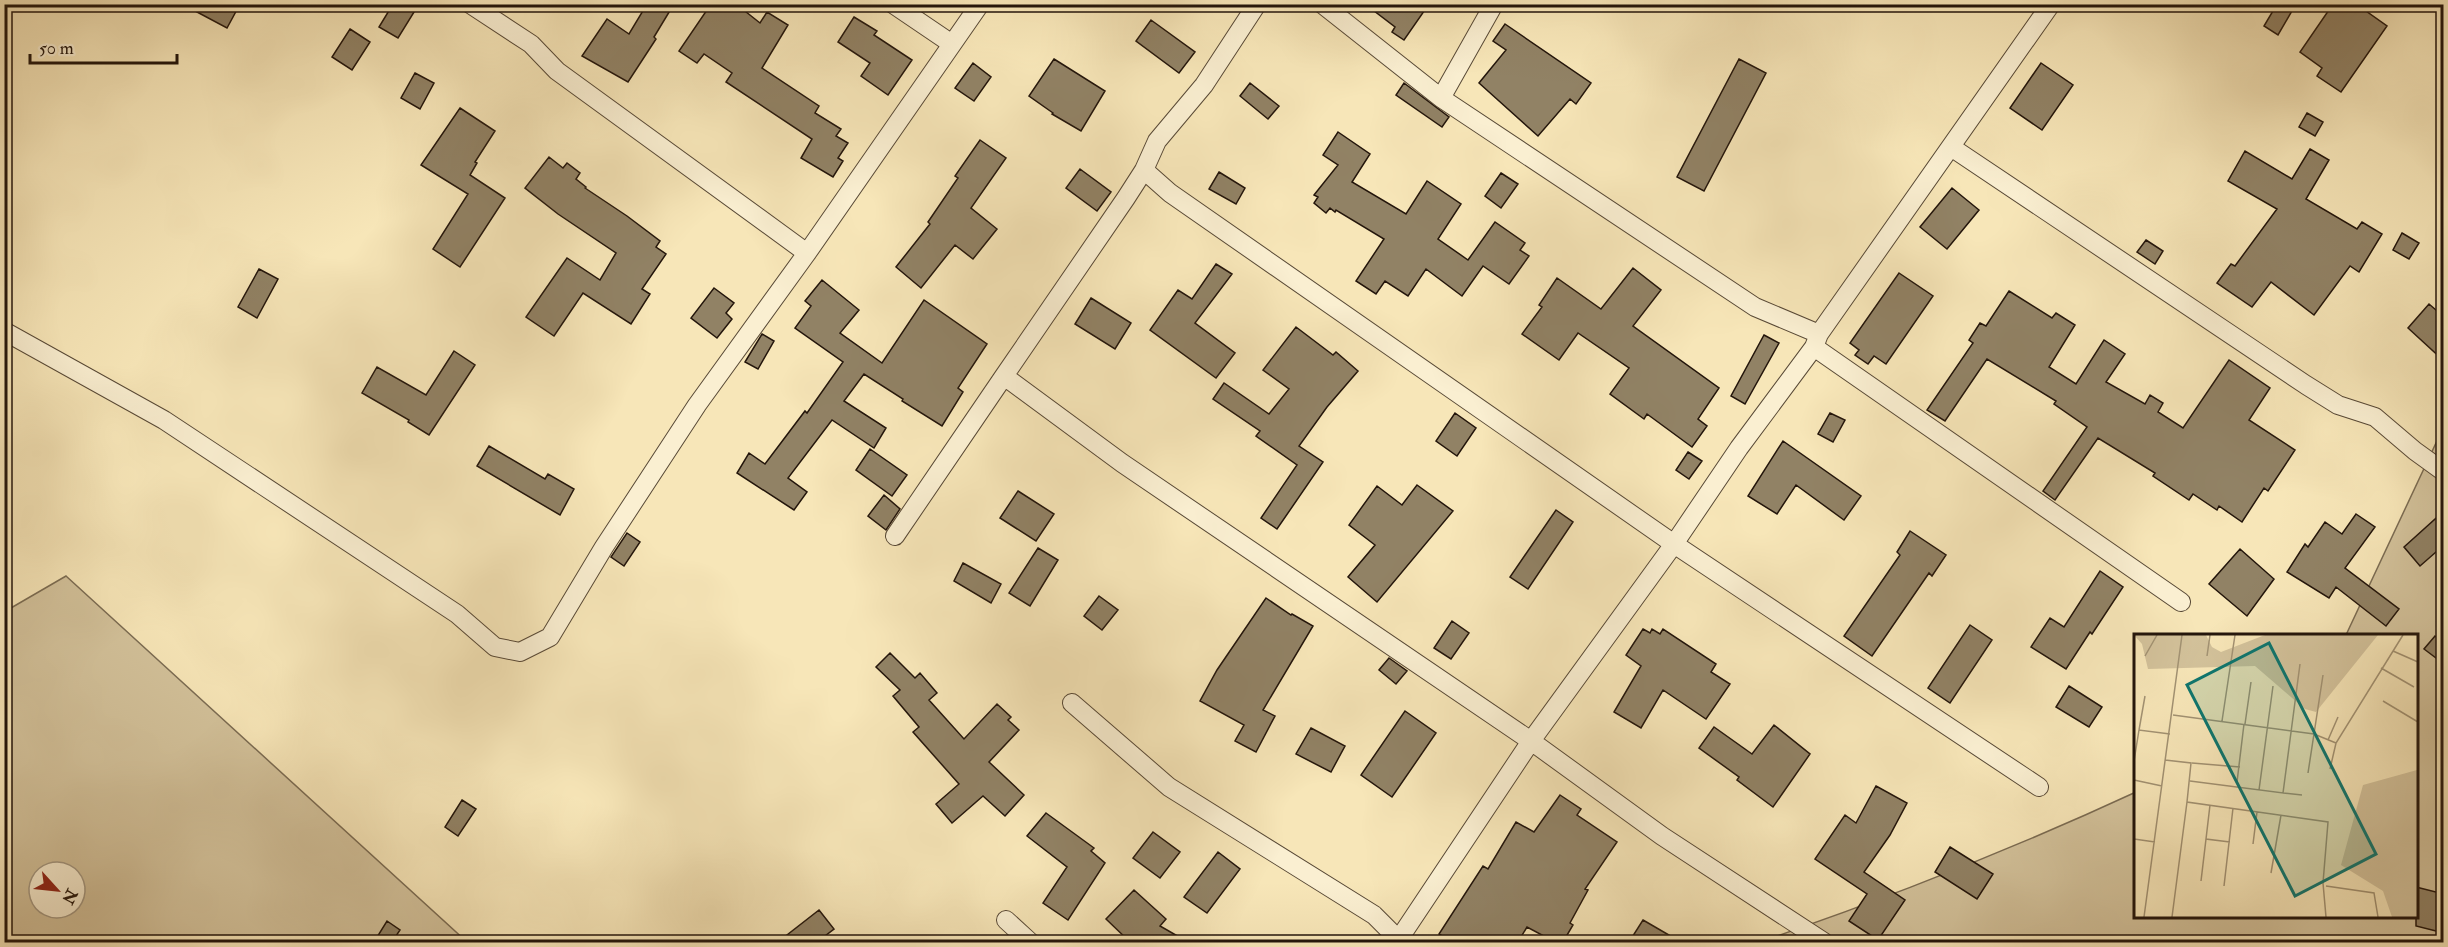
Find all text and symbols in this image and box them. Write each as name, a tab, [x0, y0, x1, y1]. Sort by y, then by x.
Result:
scale bar	[30, 27, 177, 65]
text: 50 m	[39, 37, 74, 60]
inset map	[2134, 634, 2418, 917]
north arrow	[27, 860, 87, 920]
text: N	[57, 885, 82, 908]

